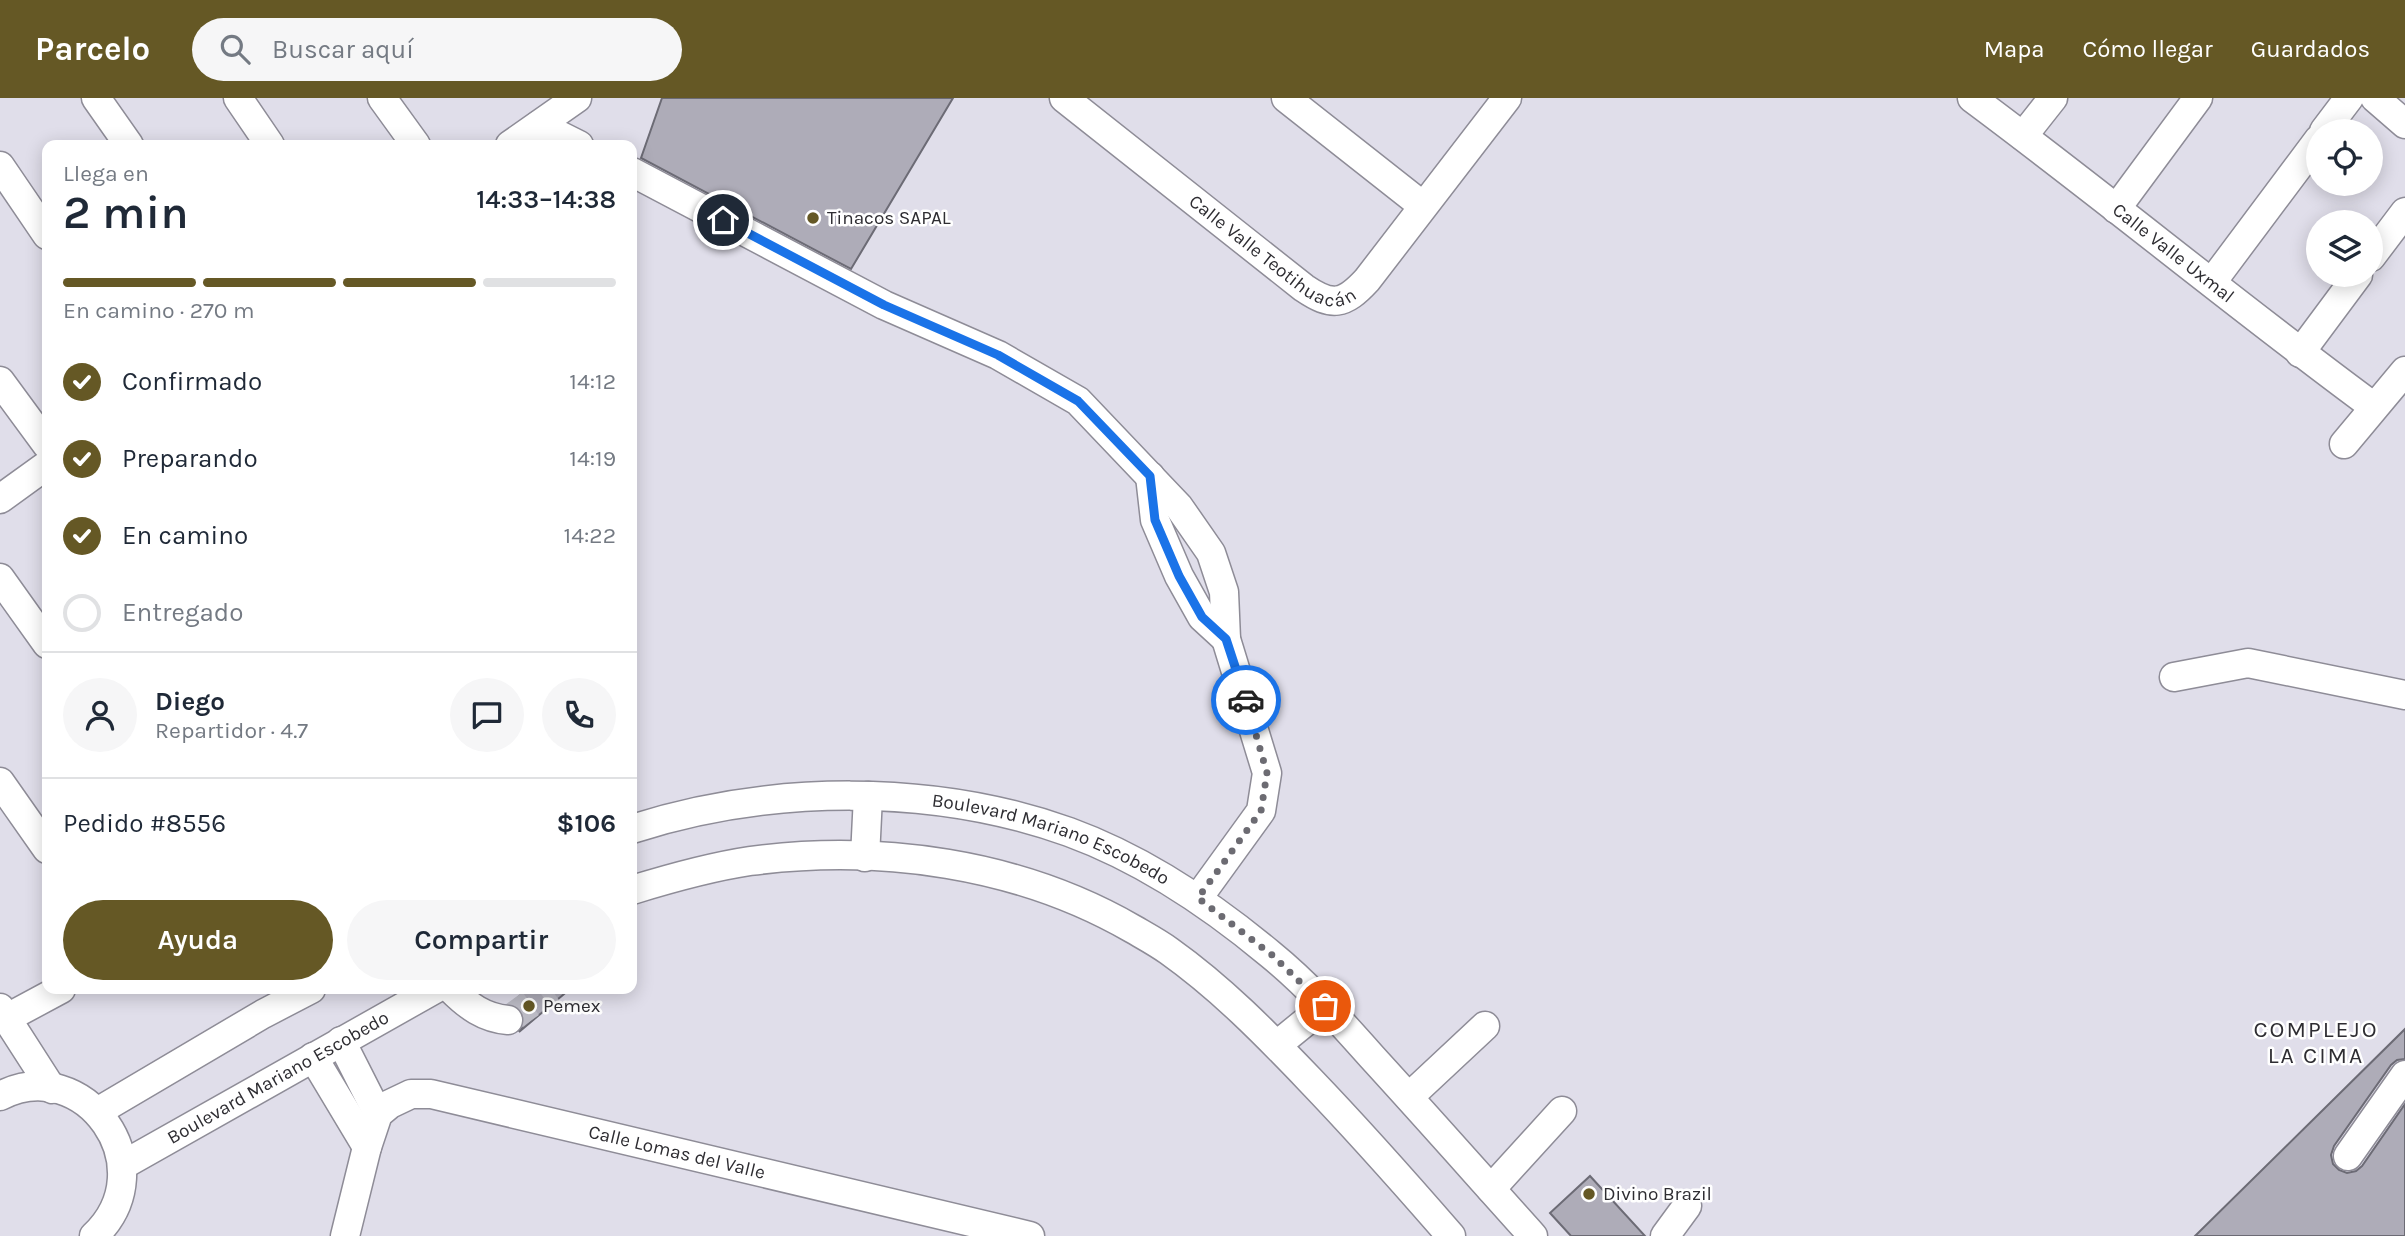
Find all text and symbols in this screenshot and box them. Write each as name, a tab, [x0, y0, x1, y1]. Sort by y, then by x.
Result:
search box	[192, 18, 682, 81]
text: Parcelo	[35, 30, 150, 68]
icon: search	[216, 30, 254, 68]
text: Buscar aquí	[272, 34, 414, 65]
text: Mapa	[1984, 35, 2044, 63]
text: Cómo llegar	[2082, 35, 2213, 63]
text: Guardados	[2251, 35, 2370, 63]
map controls	[2306, 119, 2383, 287]
button: locate	[2306, 119, 2383, 196]
text: Llega en	[63, 160, 149, 187]
text: 14:33–14:38	[476, 184, 616, 215]
text: 2 min	[63, 186, 189, 240]
pin	[693, 190, 753, 250]
street label: Calle Valle Teotihuacán	[1185, 190, 1360, 312]
street label: Calle Valle Uxmal	[2108, 199, 2238, 307]
icon: home	[704, 201, 742, 239]
place label: Tinacos SAPAL	[827, 207, 951, 229]
marker: Tinacos SAPAL	[805, 210, 821, 226]
button: layers	[2306, 210, 2383, 287]
text: En camino · 270 m	[63, 297, 254, 324]
icon: check	[63, 363, 101, 401]
text: Confirmado	[122, 366, 262, 397]
text: 14:12	[569, 368, 616, 395]
icon: check	[63, 440, 101, 478]
text: Preparando	[122, 443, 258, 474]
text: 14:19	[569, 445, 616, 472]
icon: check	[63, 517, 101, 555]
text: En camino	[122, 520, 248, 551]
text: 14:22	[564, 522, 616, 549]
text: Entregado	[122, 597, 243, 628]
courier	[1211, 665, 1281, 735]
button: person	[63, 678, 137, 752]
button: chat	[450, 678, 524, 752]
button: phone	[542, 678, 616, 752]
icon: car	[1227, 681, 1265, 719]
text: Diego	[155, 686, 225, 717]
text: Repartidor · 4.7	[155, 717, 308, 744]
street label: Boulevard Mariano Escobedo	[931, 789, 1173, 890]
text: Pedido #8556	[63, 808, 226, 839]
text: $106	[557, 808, 616, 839]
button: Ayuda	[63, 900, 333, 980]
button: Compartir	[347, 900, 616, 980]
pin	[1295, 976, 1355, 1036]
icon: bag	[1306, 987, 1344, 1025]
place label: Pemex	[543, 995, 601, 1017]
marker: Pemex	[521, 998, 537, 1014]
street label: Boulevard Mariano Escobedo	[163, 1006, 393, 1149]
district label: COMPLEJO LA CIMA	[2254, 1016, 2378, 1069]
street label: Calle Lomas del Valle	[586, 1121, 767, 1184]
place label: Divino Brazil	[1603, 1183, 1712, 1205]
marker: Divino Brazil	[1581, 1186, 1597, 1202]

